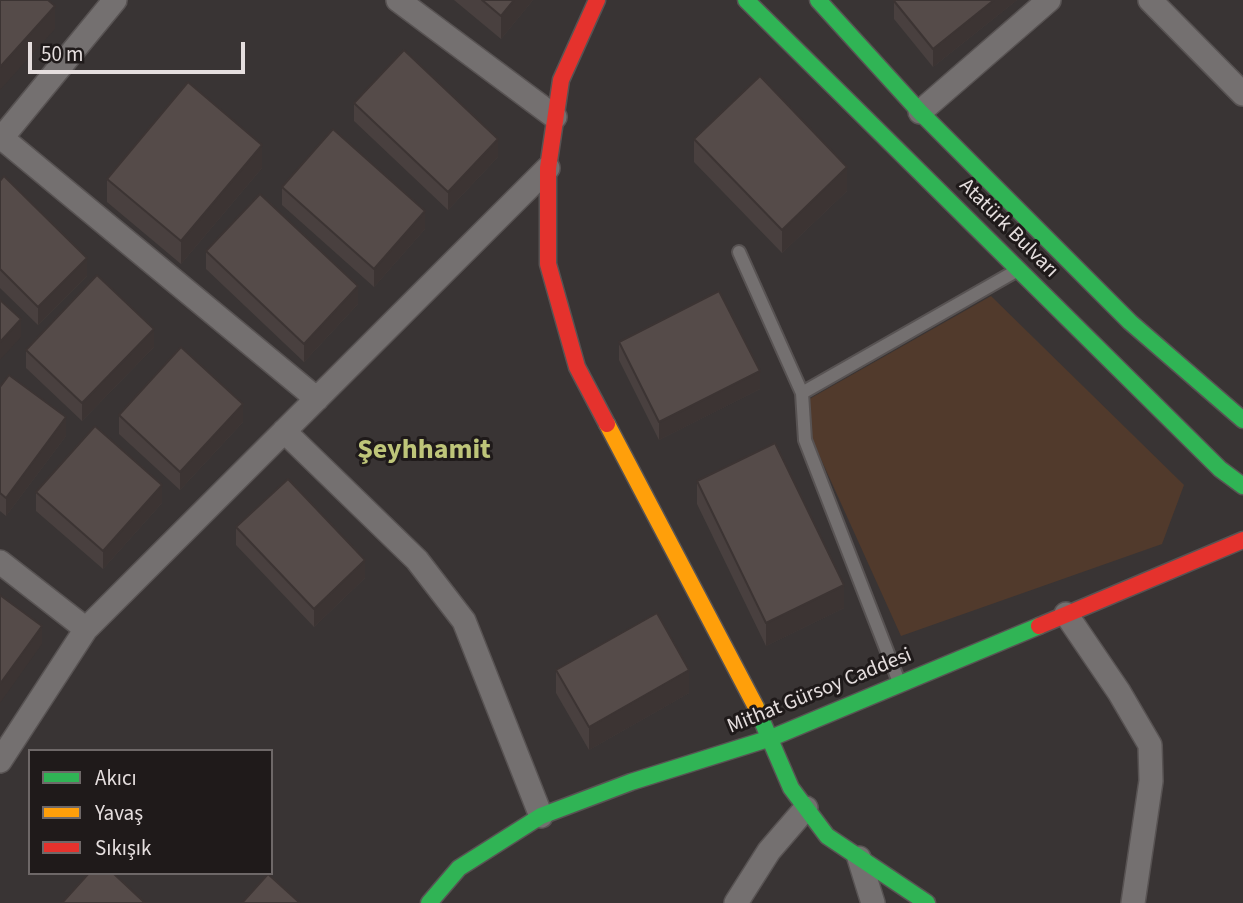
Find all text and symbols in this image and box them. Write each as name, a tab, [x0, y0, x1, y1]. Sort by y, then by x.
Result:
scale bar	[32, 28, 248, 72]
text: 50 m	[41, 39, 83, 69]
street label: Atatürk Bulvarı	[953, 174, 1063, 284]
district label: Şeyhhamit	[357, 435, 491, 469]
street label: Mithat Gürsoy Caddesi	[724, 644, 916, 740]
legend	[28, 749, 273, 875]
text: Akıcı	[95, 763, 137, 793]
text: Yavaş	[95, 798, 143, 828]
text: Sıkışık	[95, 833, 151, 863]

